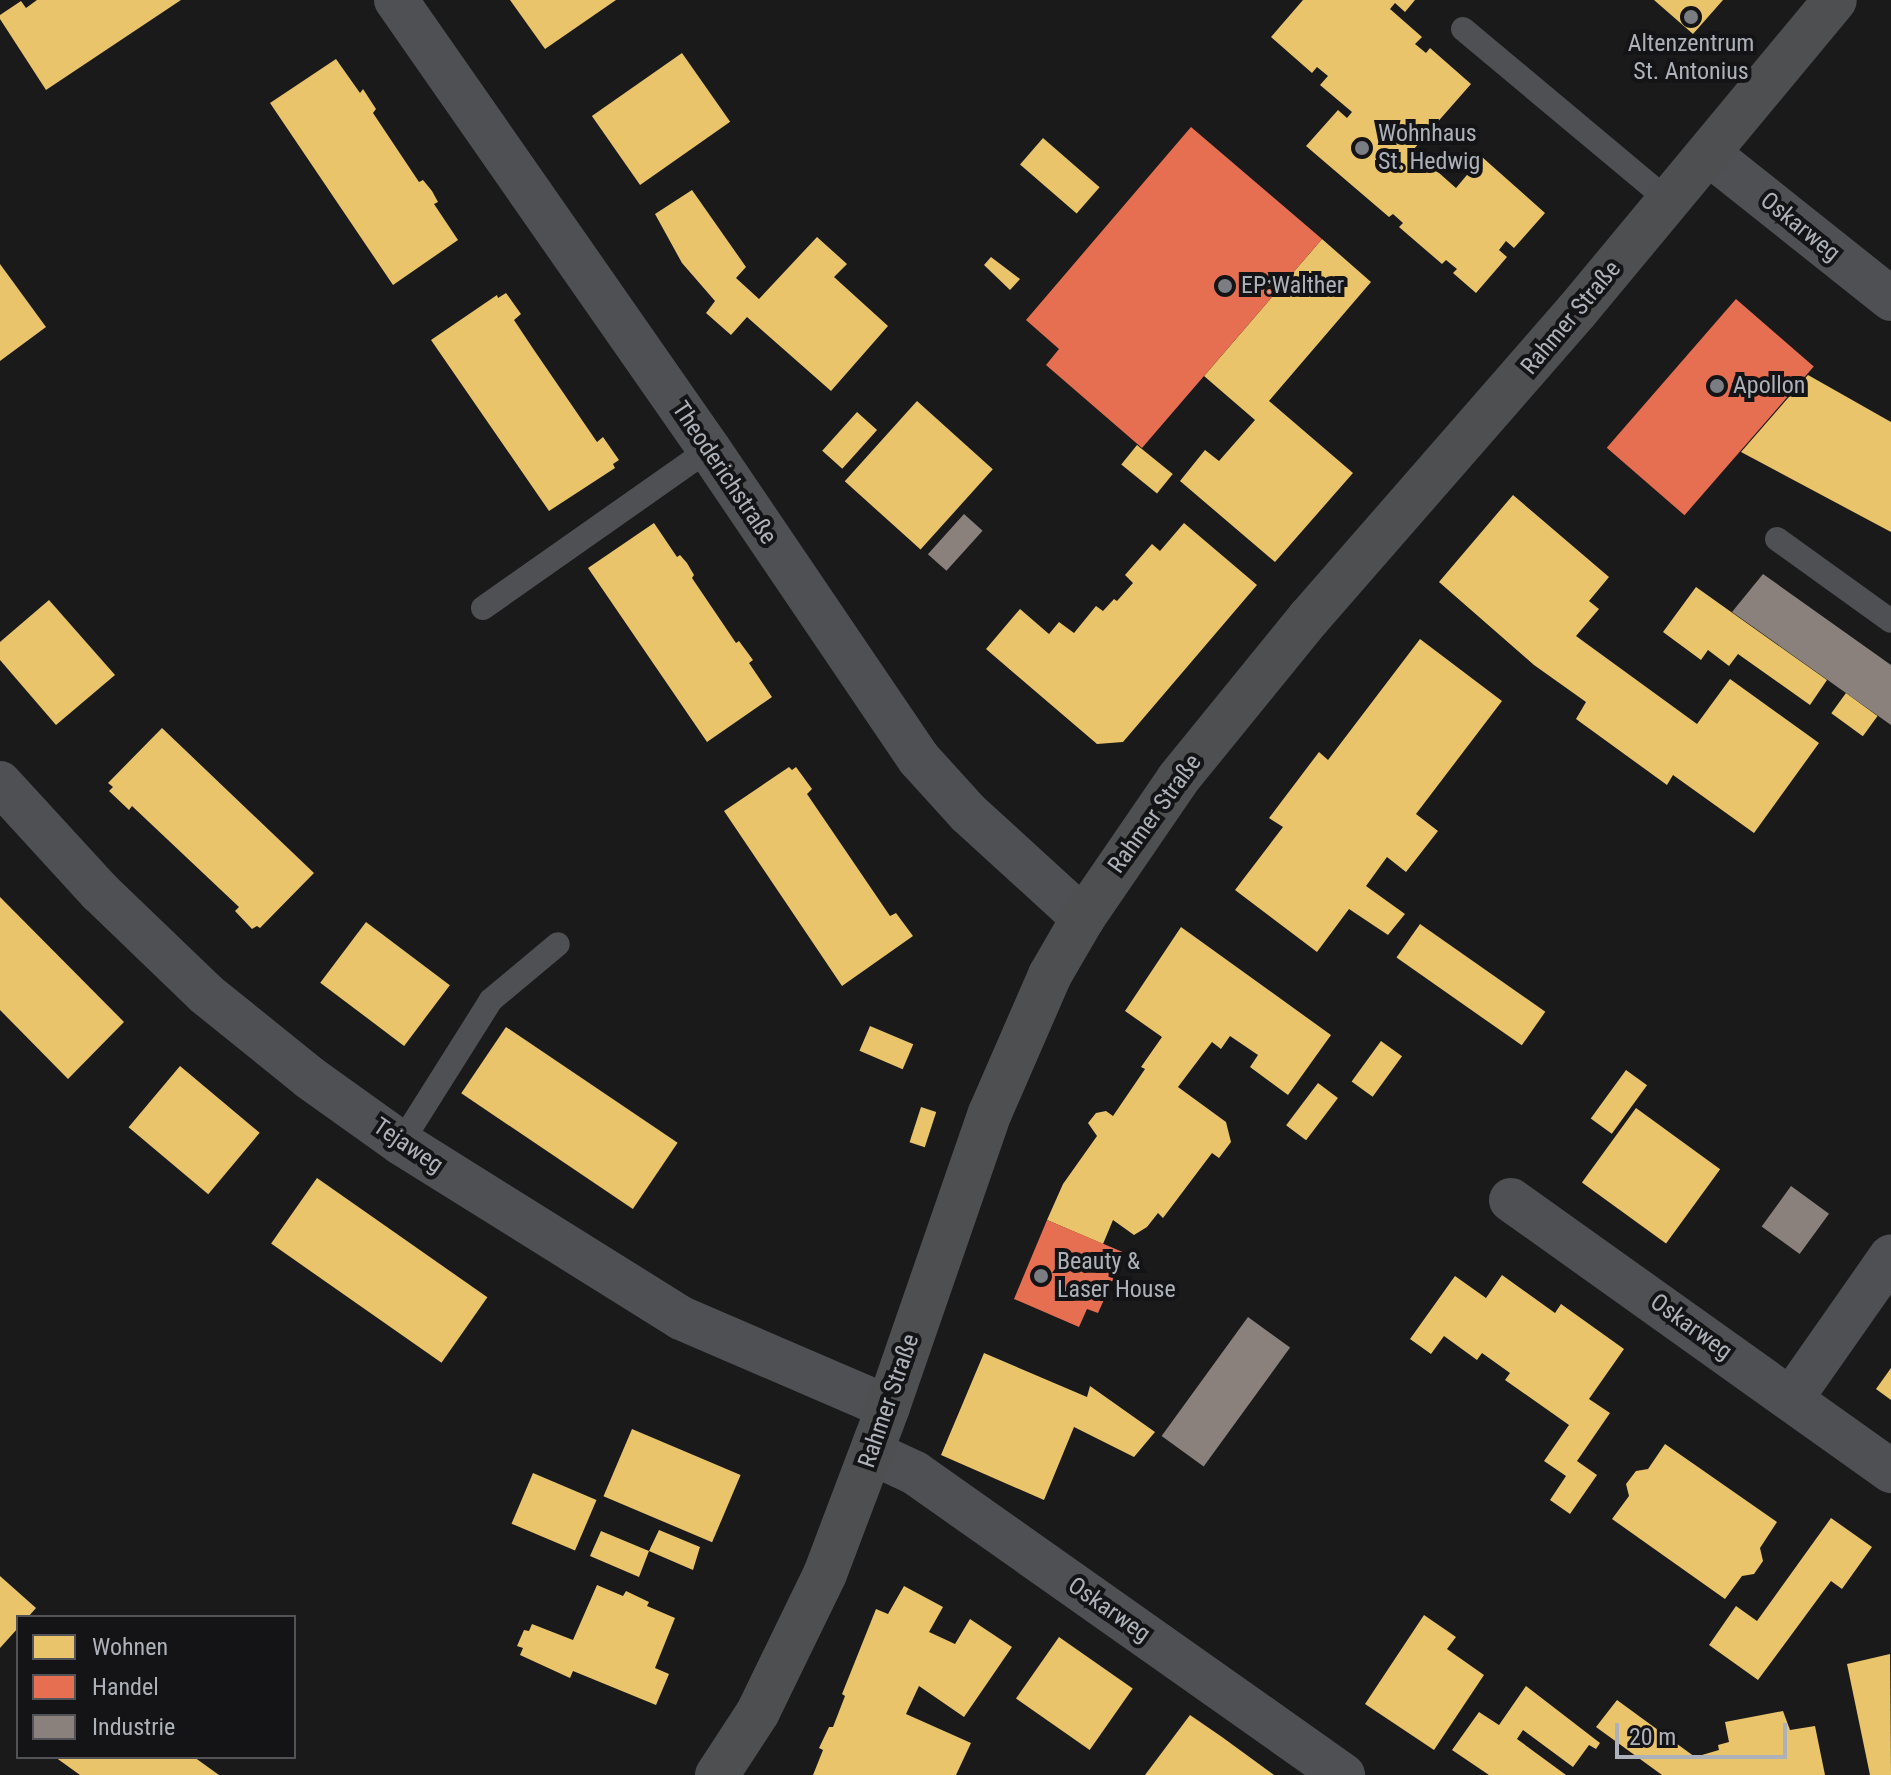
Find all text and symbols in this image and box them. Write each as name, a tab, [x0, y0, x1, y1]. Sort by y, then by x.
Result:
marker: Altenzentrum St. Antonius	[1682, 8, 1700, 26]
place label: Altenzentrum St. Antonius	[1628, 30, 1754, 86]
place label: Wohnhaus St. Hedwig	[1378, 120, 1480, 176]
marker: Wohnhaus St. Hedwig	[1353, 139, 1371, 157]
street label: Oskarweg	[1754, 186, 1846, 268]
street label: Rahmer Straße	[1515, 255, 1627, 381]
place label: EP:Walther	[1241, 272, 1344, 300]
marker: EP:Walther	[1216, 277, 1234, 295]
place label: Apollon	[1733, 372, 1805, 400]
marker: Apollon	[1708, 377, 1726, 395]
street label: Theoderichstraße	[666, 396, 782, 550]
street label: Rahmer Straße	[1102, 749, 1208, 879]
street label: Tejaweg	[368, 1112, 448, 1180]
place label: Beauty & Laser House	[1057, 1248, 1176, 1304]
marker: Beauty & Laser House	[1032, 1267, 1050, 1285]
street label: Oskarweg	[1645, 1288, 1737, 1366]
street label: Rahmer Straße	[853, 1330, 925, 1472]
street label: Oskarweg	[1062, 1571, 1156, 1649]
legend	[16, 1615, 296, 1759]
text: Wohnen	[92, 1633, 168, 1661]
text: Handel	[92, 1673, 159, 1701]
scale bar	[1619, 1707, 1791, 1757]
text: Industrie	[92, 1713, 175, 1741]
text: 20 m	[1629, 1723, 1676, 1751]

